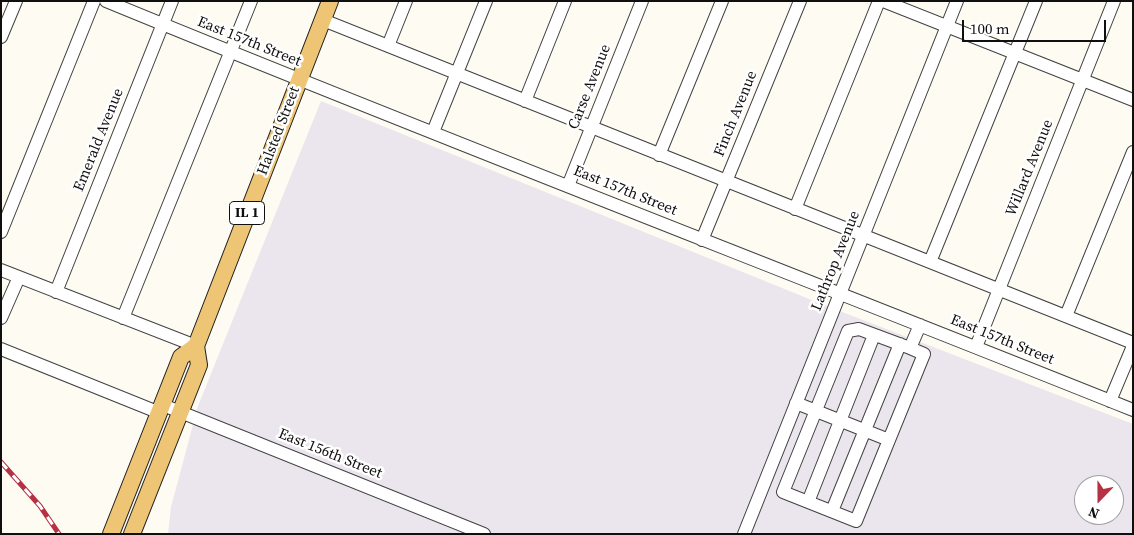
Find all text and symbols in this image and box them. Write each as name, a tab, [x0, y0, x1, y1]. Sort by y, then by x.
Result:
scale bar	[964, 10, 1108, 42]
street label: East 157th Street	[195, 13, 303, 71]
text: 100 m	[970, 18, 1010, 39]
street label: Carse Avenue	[565, 42, 615, 132]
street label: Finch Avenue	[711, 68, 761, 160]
street label: Halsted Street	[254, 84, 304, 178]
street label: Emerald Avenue	[70, 86, 128, 194]
street label: Willard Avenue	[1002, 117, 1058, 219]
street label: East 157th Street	[571, 162, 679, 220]
road number: IL 1	[230, 202, 264, 224]
street label: Lathrop Avenue	[808, 208, 864, 314]
street label: East 157th Street	[948, 311, 1056, 369]
street label: East 156th Street	[276, 425, 384, 483]
north arrow	[1074, 475, 1124, 525]
text: N	[1085, 502, 1102, 524]

